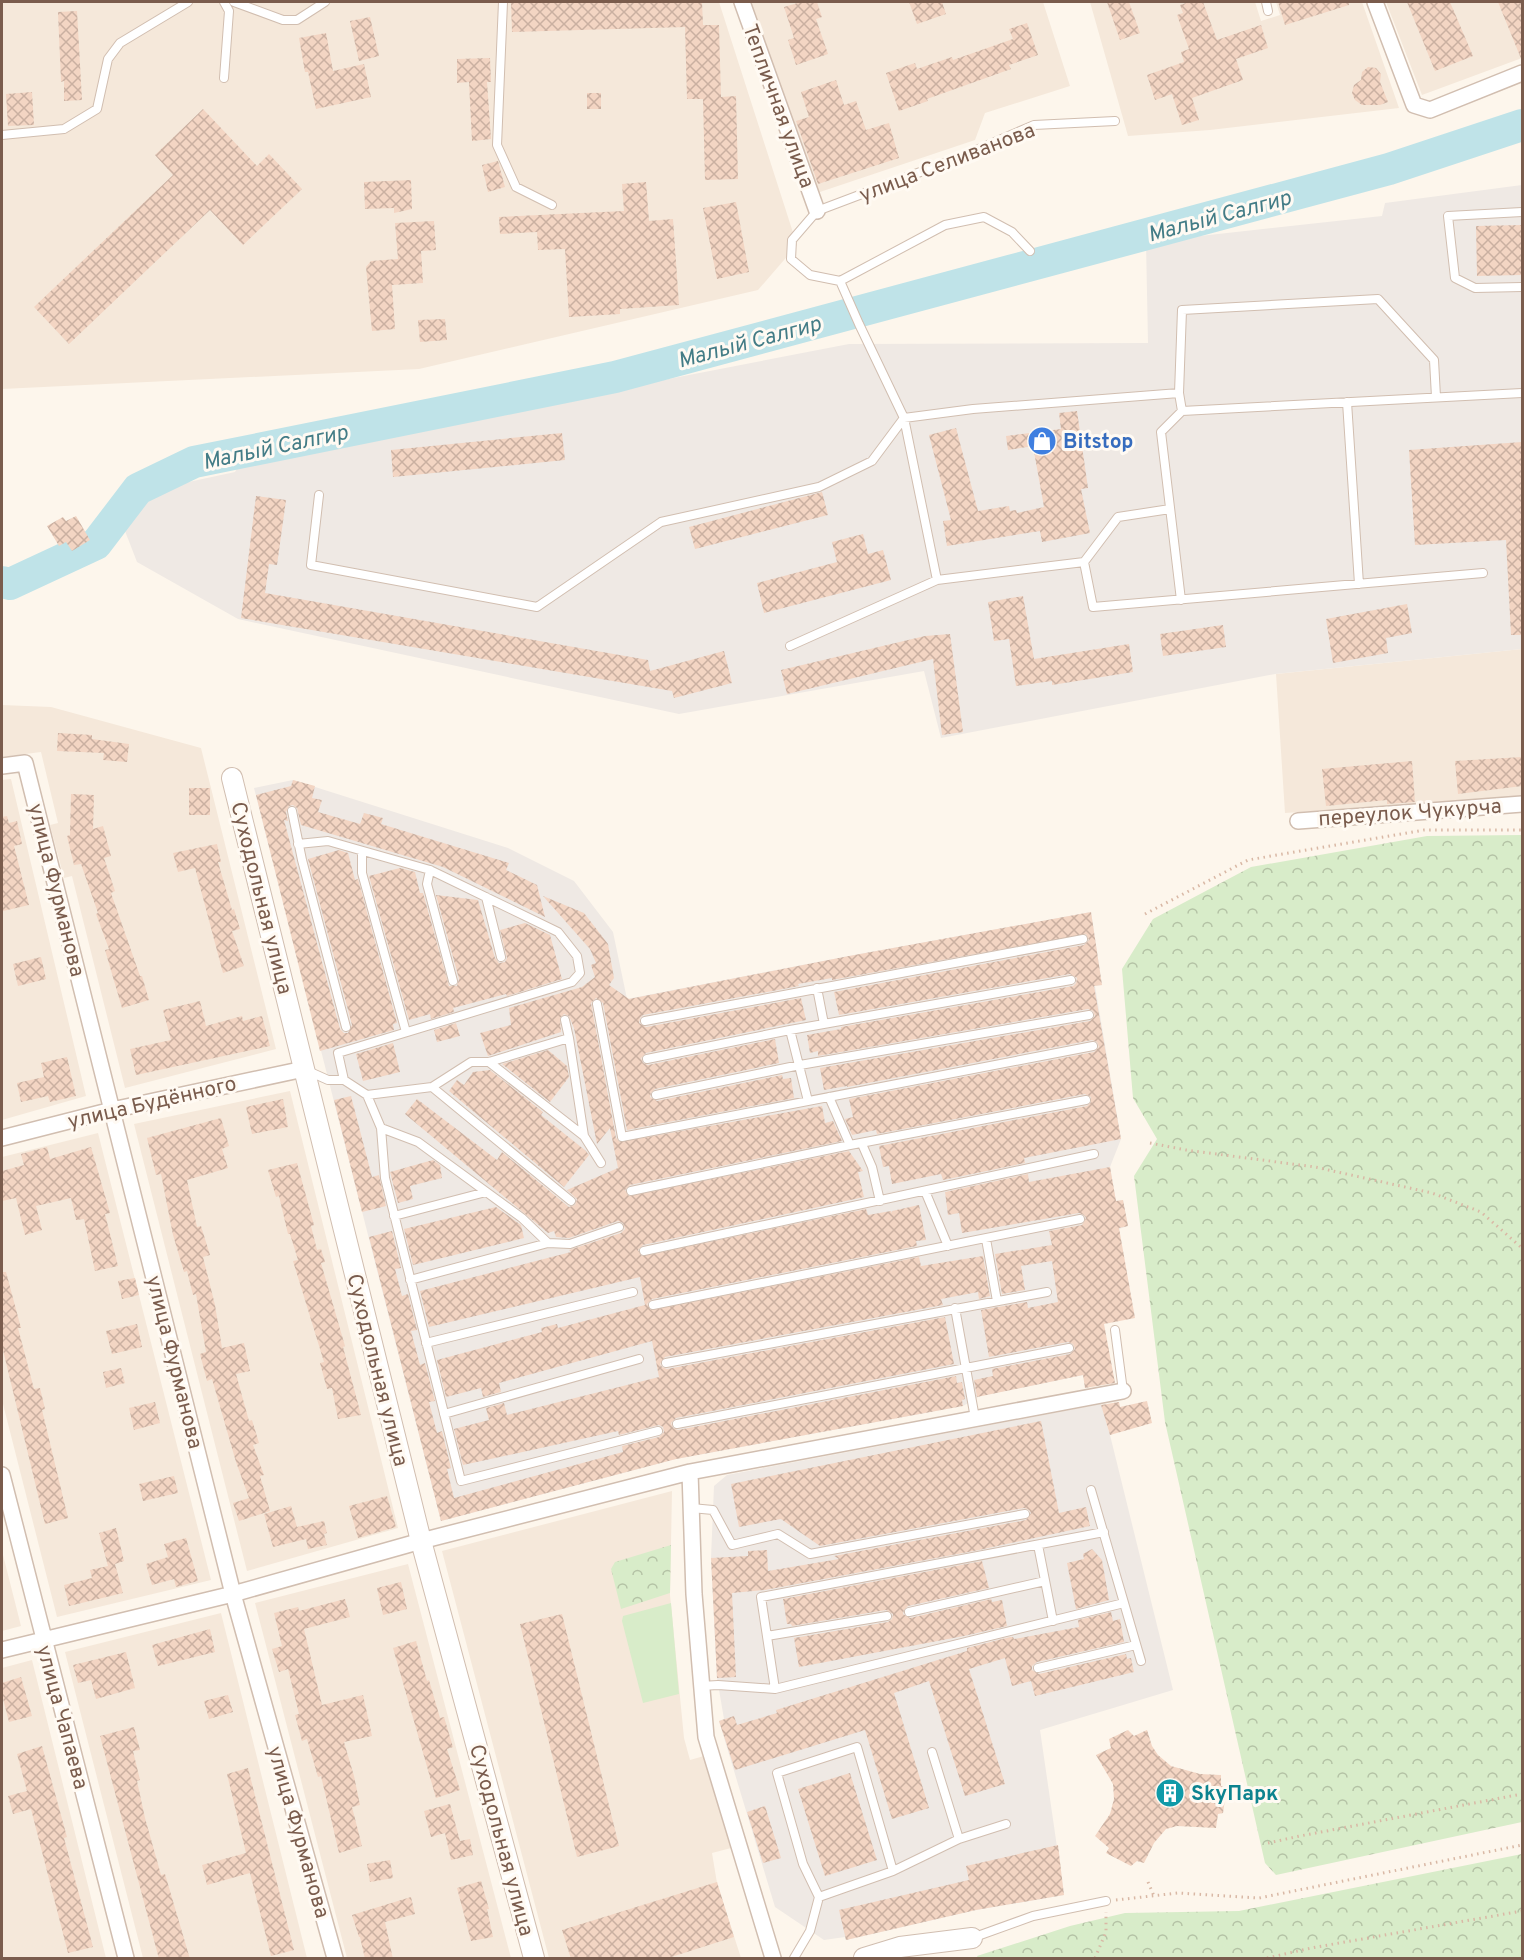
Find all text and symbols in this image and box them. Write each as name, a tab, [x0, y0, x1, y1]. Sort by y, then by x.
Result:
street label: Тепличная улица	[735, 21, 820, 192]
street label: улица Селиванова	[856, 117, 1039, 209]
water label: Малый Салгир	[1145, 185, 1295, 250]
water label: Малый Салгир	[675, 311, 825, 376]
water label: Малый Салгир	[201, 420, 351, 477]
shop icon: Bitstop	[1026, 425, 1058, 457]
place label: Bitstop	[1063, 429, 1134, 456]
street label: переулок Чукурча	[1318, 794, 1503, 833]
street label: Суходольная улица	[224, 799, 298, 997]
street label: улица Фурманова	[21, 801, 90, 980]
street label: улица Будённого	[65, 1071, 239, 1136]
street label: Суходольная улица	[340, 1271, 414, 1469]
street label: улица Фурманова	[139, 1273, 208, 1452]
street label: улица Чапаева	[29, 1642, 94, 1792]
street label: Суходольная улица	[462, 1741, 539, 1939]
street label: улица Фурманова	[260, 1743, 335, 1922]
building icon: SkyПарк	[1154, 1777, 1186, 1809]
place label: SkyПарк	[1191, 1781, 1278, 1808]

